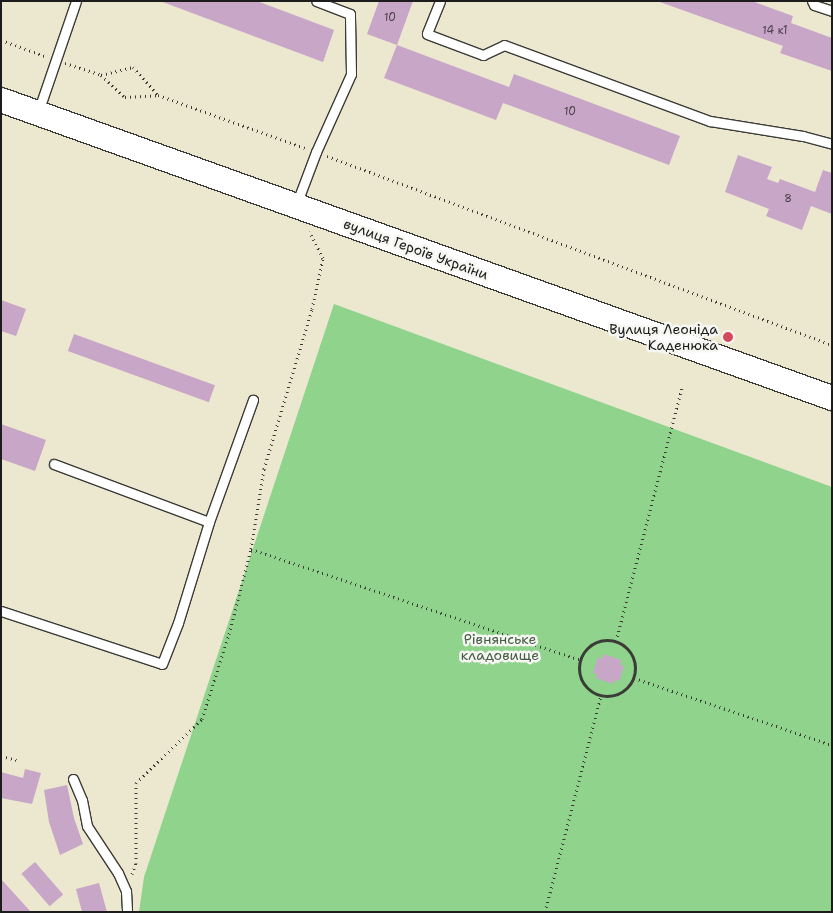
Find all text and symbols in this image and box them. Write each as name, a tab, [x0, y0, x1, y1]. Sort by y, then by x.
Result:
house number: 10	[384, 11, 396, 25]
house number: 14 к1	[762, 24, 788, 38]
house number: 10	[564, 105, 576, 119]
house number: 8	[784, 192, 792, 206]
street label: вулиця Героїв України	[341, 215, 491, 283]
place label: Вулиця Леоніда Каденюка	[609, 321, 718, 354]
marker: Вулиця Леоніда Каденюка	[722, 331, 734, 343]
park label: Рівнянське кладовище	[461, 631, 539, 664]

